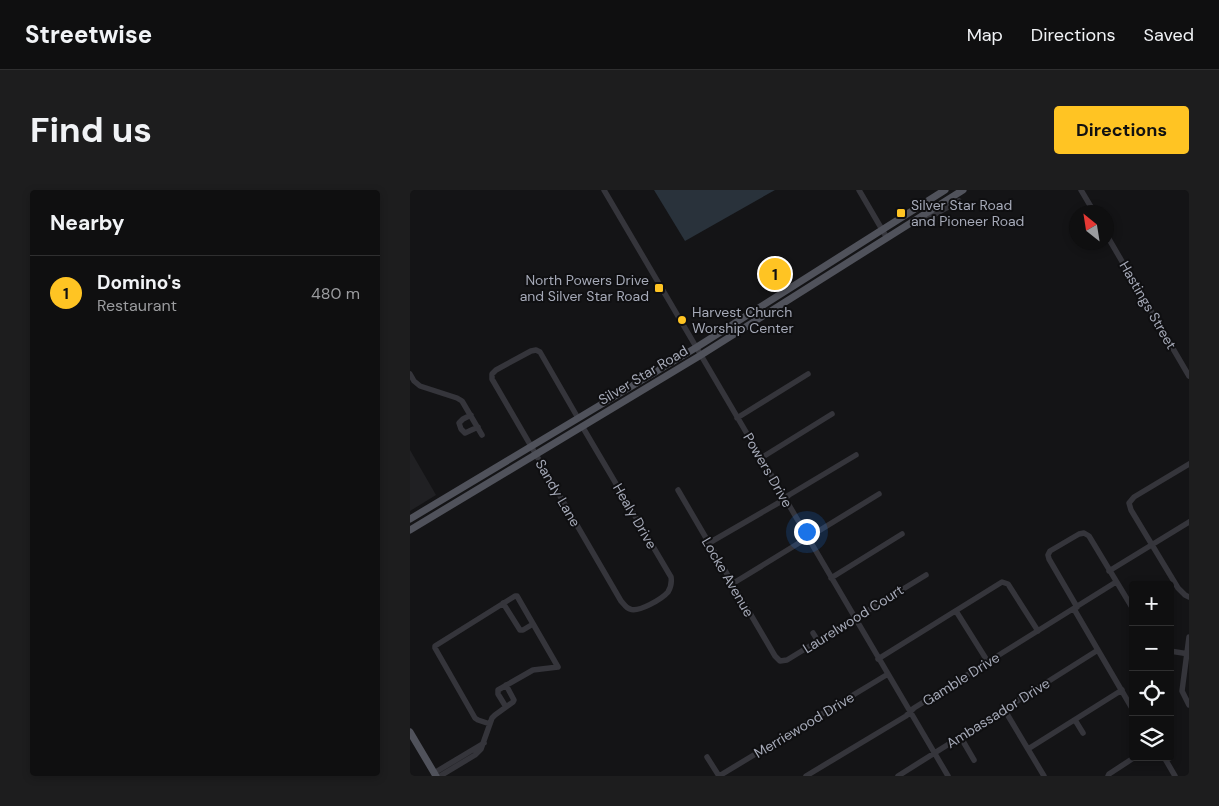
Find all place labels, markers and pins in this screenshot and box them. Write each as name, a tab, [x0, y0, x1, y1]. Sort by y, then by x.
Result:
place label: Silver Star Road and Pioneer Road	[911, 196, 1024, 230]
marker: Silver Star Road and Pioneer Road	[895, 207, 907, 219]
pin: 1	[759, 255, 791, 293]
place label: North Powers Drive and Silver Star Road	[520, 271, 649, 305]
marker: North Powers Drive and Silver Star Road	[653, 282, 665, 294]
place label: Harvest Church Worship Center	[692, 303, 794, 337]
marker: Harvest Church Worship Center	[676, 314, 688, 326]

